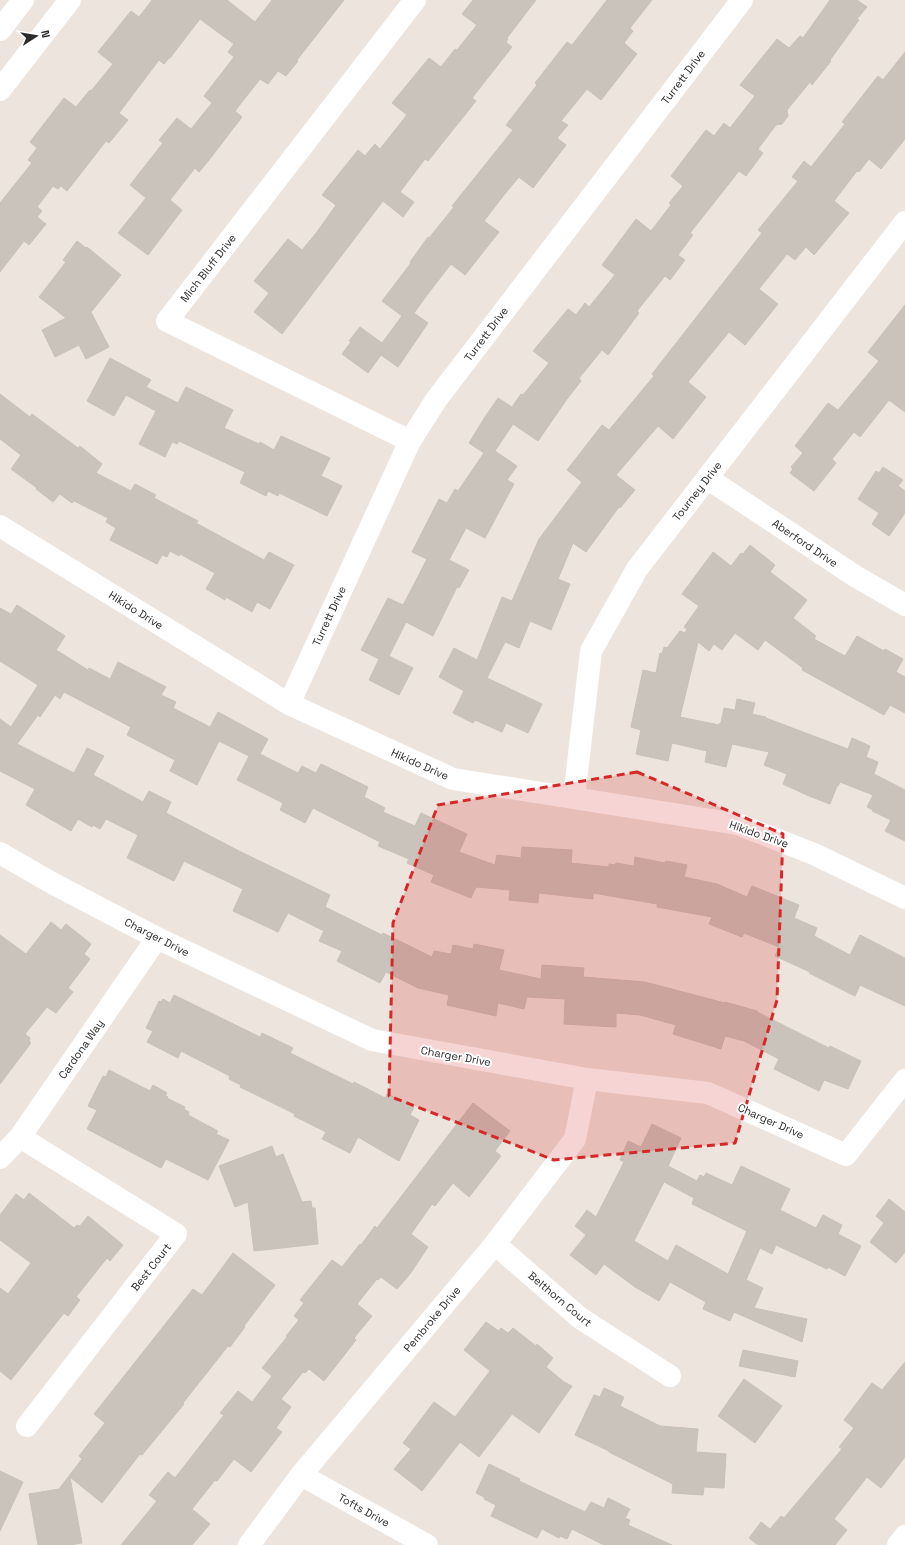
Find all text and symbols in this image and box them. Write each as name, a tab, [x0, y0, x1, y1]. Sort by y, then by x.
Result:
north arrow	[16, 16, 56, 56]
text: N	[38, 29, 53, 39]
street label: Turrett Drive	[658, 47, 708, 107]
street label: Mich Bluff Drive	[177, 231, 239, 305]
street label: Turrett Drive	[461, 304, 511, 364]
street label: Tourney Drive	[669, 458, 725, 524]
street label: Aberford Drive	[769, 516, 841, 570]
street label: Turrett Drive	[309, 584, 349, 648]
street label: Hikido Drive	[106, 588, 166, 632]
street label: Hikido Drive	[389, 745, 451, 783]
street label: Hikido Drive	[728, 817, 790, 851]
street label: Charger Drive	[122, 915, 192, 959]
street label: Cardona Way	[55, 1017, 107, 1081]
street label: Charger Drive	[420, 1043, 492, 1069]
street label: Charger Drive	[736, 1100, 806, 1142]
street label: Best Court	[128, 1240, 174, 1294]
street label: Belthorn Court	[525, 1268, 595, 1330]
street label: Pembroke Drive	[400, 1283, 464, 1355]
street label: Tofts Drive	[336, 1490, 392, 1530]

